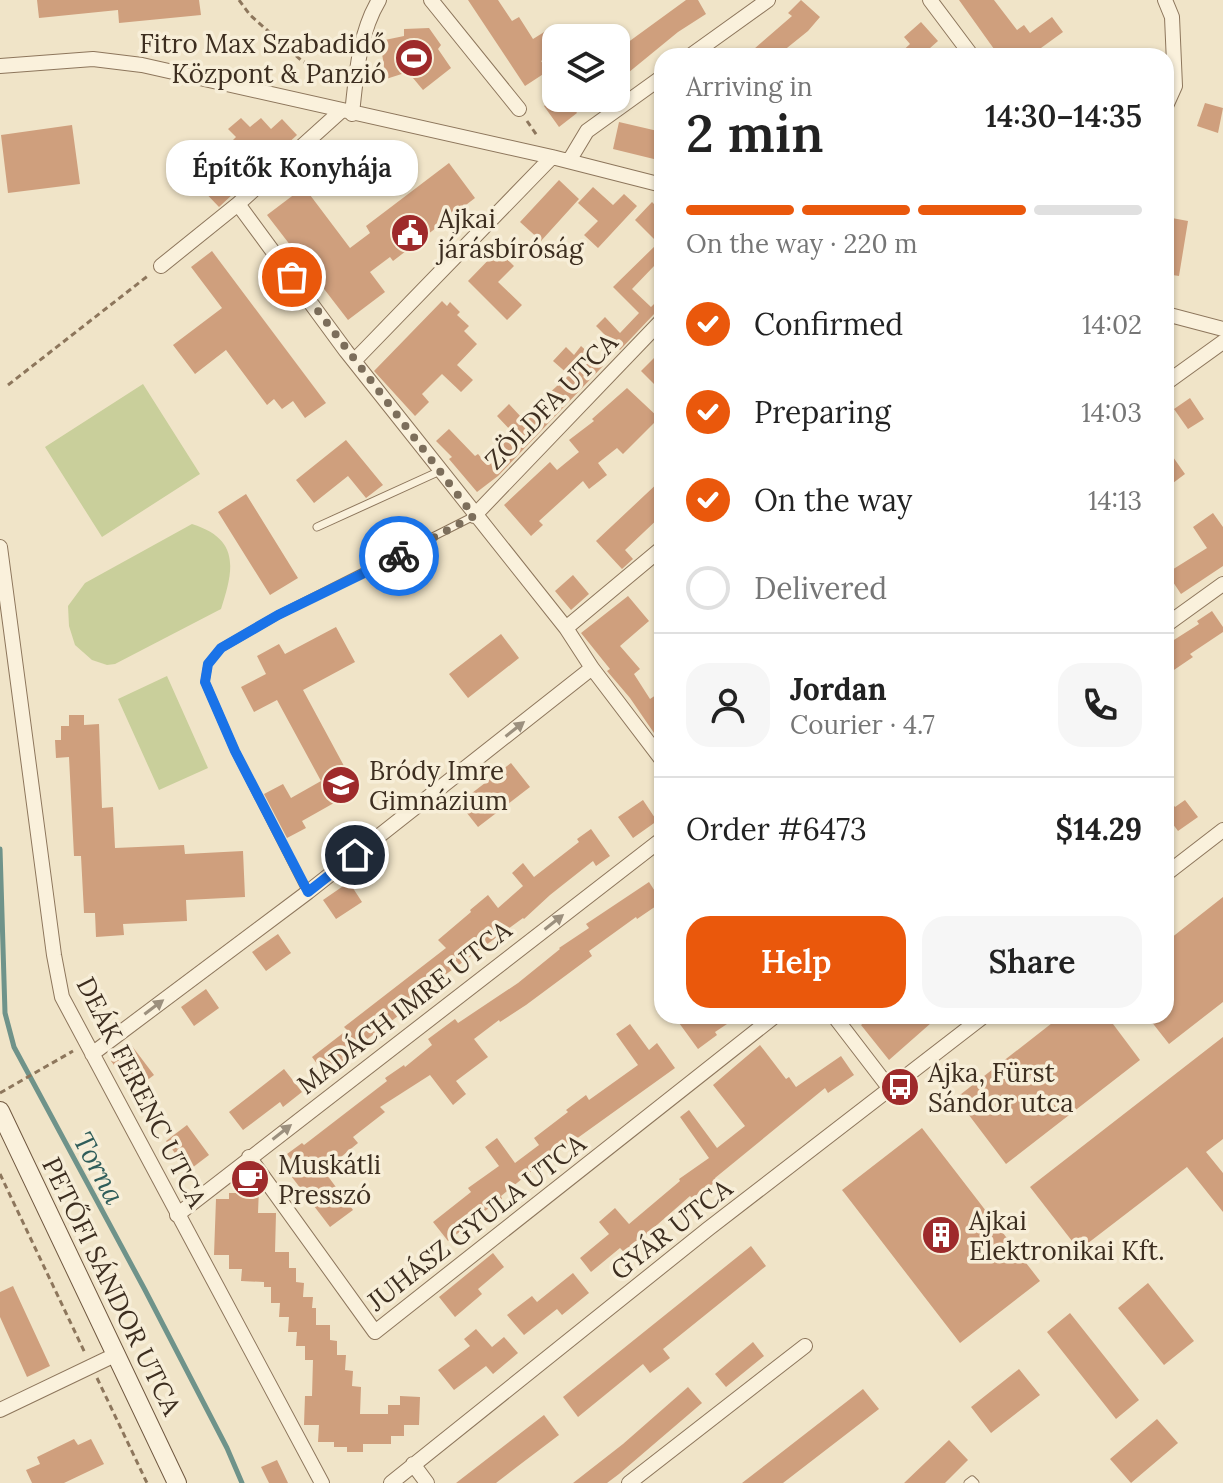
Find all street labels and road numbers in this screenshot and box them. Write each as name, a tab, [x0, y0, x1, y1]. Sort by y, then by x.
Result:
street label: ZÖLDFA UTCA	[478, 325, 625, 476]
street label: MADÁCH IMRE UTCA	[290, 913, 518, 1101]
street label: DEÁK FERENC UTCA	[70, 971, 215, 1213]
street label: JUHÁSZ GYULA UTCA	[359, 1126, 592, 1318]
street label: PETŐFI SÁNDOR UTCA	[35, 1152, 189, 1421]
street label: GYÁR UTCA	[604, 1171, 739, 1287]

